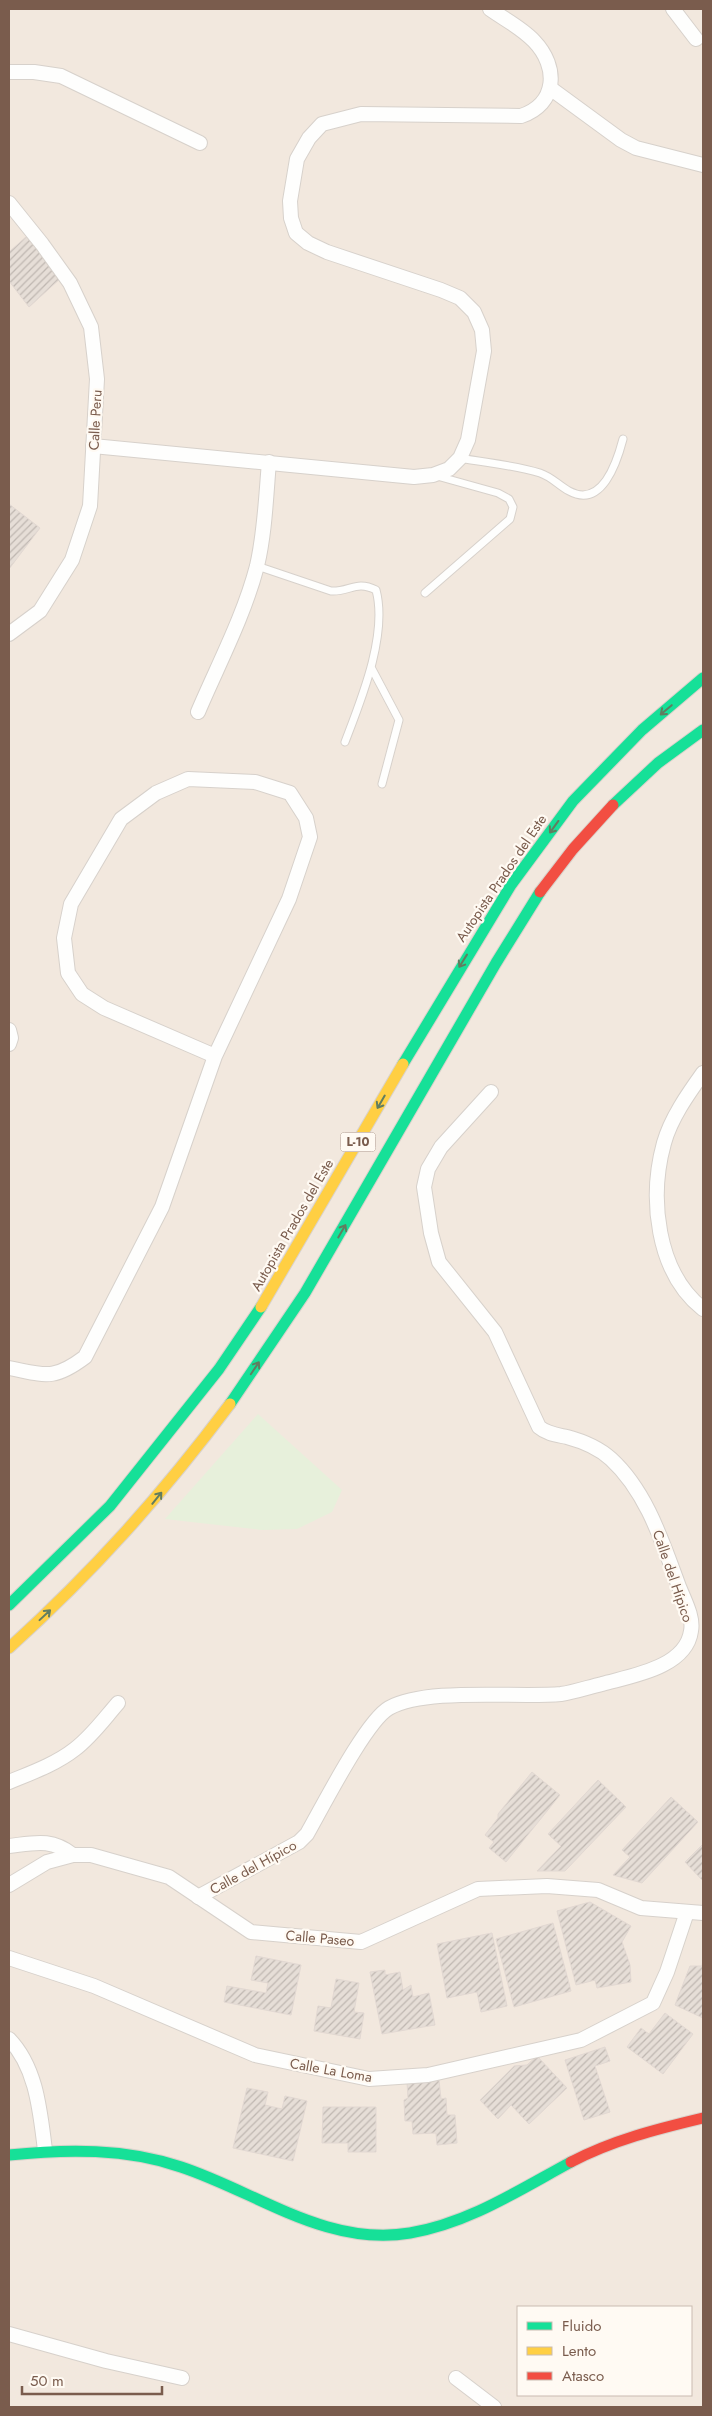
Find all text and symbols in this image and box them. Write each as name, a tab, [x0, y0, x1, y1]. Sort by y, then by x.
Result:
street label: Calle Peru	[83, 389, 107, 451]
one-way arrow	[660, 704, 673, 715]
street label: Autopista Prados del Este	[451, 810, 551, 946]
one-way arrow	[549, 819, 559, 833]
one-way arrow	[458, 954, 468, 968]
one-way arrow	[376, 1094, 386, 1108]
road number: L-10	[340, 1132, 376, 1152]
street label: Autopista Prados del Este	[246, 1155, 338, 1295]
one-way arrow	[337, 1224, 347, 1239]
one-way arrow	[250, 1362, 260, 1376]
one-way arrow	[152, 1492, 163, 1505]
street label: Calle del Hípico	[648, 1527, 698, 1625]
one-way arrow	[39, 1609, 51, 1621]
street label: Calle del Hípico	[206, 1835, 300, 1899]
street label: Calle Paseo	[285, 1925, 355, 1951]
street label: Calle La Loma	[288, 2053, 374, 2087]
legend	[517, 2306, 692, 2396]
text: Fluido	[562, 2315, 601, 2337]
text: Lento	[562, 2340, 596, 2362]
scale bar	[22, 2364, 162, 2396]
text: Atasco	[562, 2365, 604, 2387]
text: 50 m	[30, 2370, 64, 2392]

